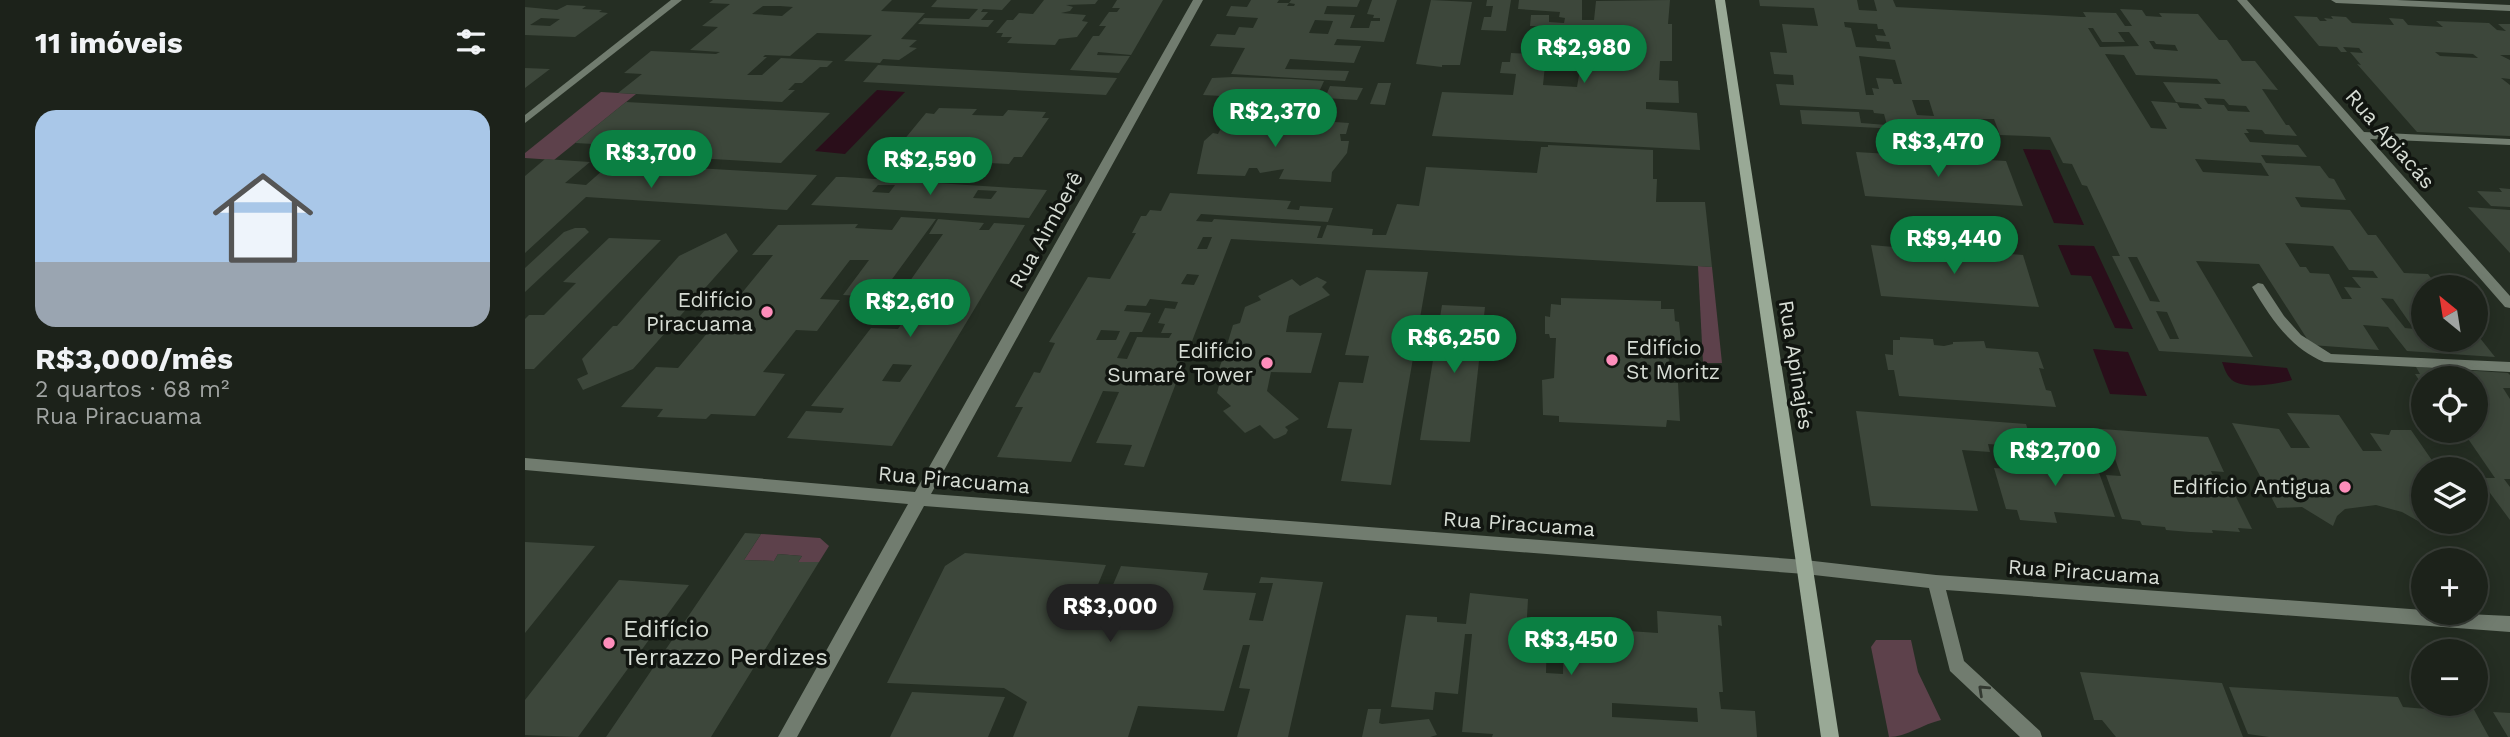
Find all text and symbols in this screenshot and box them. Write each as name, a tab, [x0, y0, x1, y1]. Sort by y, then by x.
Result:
icon: filters	[452, 23, 490, 61]
text: 11 imóveis	[35, 25, 183, 60]
pin: R$2,980	[1519, 25, 1649, 85]
text: R$2,980	[1537, 34, 1631, 61]
street label: Rua Apiacás	[2340, 84, 2440, 194]
pin: R$2,370	[1210, 90, 1340, 149]
text: R$2,370	[1229, 98, 1321, 125]
pin: R$3,470	[1873, 120, 2003, 179]
text: R$3,470	[1892, 128, 1984, 155]
pin: R$3,700	[586, 130, 716, 190]
pin: R$2,590	[865, 138, 995, 197]
text: R$3,700	[605, 139, 697, 166]
text: R$2,590	[883, 146, 977, 173]
icon: home	[200, 155, 326, 281]
street label: Rua Aimberê	[1003, 167, 1088, 292]
pin: R$9,440	[1889, 216, 2019, 276]
text: R$9,440	[1906, 225, 2002, 252]
north arrow	[2411, 275, 2489, 352]
map controls	[2411, 275, 2488, 716]
pin: R$2,610	[845, 280, 975, 339]
place label: Edifício Piracuama	[646, 287, 753, 336]
text: R$2,610	[865, 288, 955, 315]
street label: Rua Apinajés	[1774, 298, 1819, 431]
marker: Edifício Piracuama	[759, 304, 775, 320]
pin: R$6,250	[1389, 316, 1519, 375]
text: R$6,250	[1407, 324, 1501, 351]
place label: Edifício St Moritz	[1626, 335, 1720, 384]
place label: Edifício Sumaré Tower	[1107, 338, 1253, 387]
text: R$3,000/mês	[35, 341, 233, 376]
marker: Edifício St Moritz	[1604, 352, 1620, 368]
marker: Edifício Sumaré Tower	[1259, 355, 1275, 371]
button: locate	[2411, 366, 2488, 443]
text: 2 quartos · 68 m²	[35, 376, 229, 403]
text: Rua Piracuama	[35, 403, 202, 430]
pin: R$2,700	[1990, 428, 2120, 488]
text: R$2,700	[2009, 437, 2101, 464]
button: layers	[2411, 457, 2488, 534]
street label: Rua Piracuama	[877, 460, 1031, 499]
place label: Edifício Antigua	[2172, 474, 2331, 499]
marker: Edifício Antigua	[2337, 479, 2353, 495]
street label: Rua Piracuama	[1442, 506, 1596, 541]
button: +	[2411, 548, 2488, 625]
street label: Rua Piracuama	[2007, 554, 2161, 589]
pin: R$3,000	[1045, 584, 1175, 644]
text: R$3,000	[1062, 593, 1158, 620]
place label: Edifício Terrazzo Perdizes	[623, 615, 828, 671]
pin: R$3,450	[1506, 618, 1636, 677]
text: R$3,450	[1524, 626, 1618, 653]
marker: Edifício Terrazzo Perdizes	[601, 635, 617, 651]
button: −	[2411, 639, 2488, 716]
one-way arrow	[1978, 686, 1991, 699]

